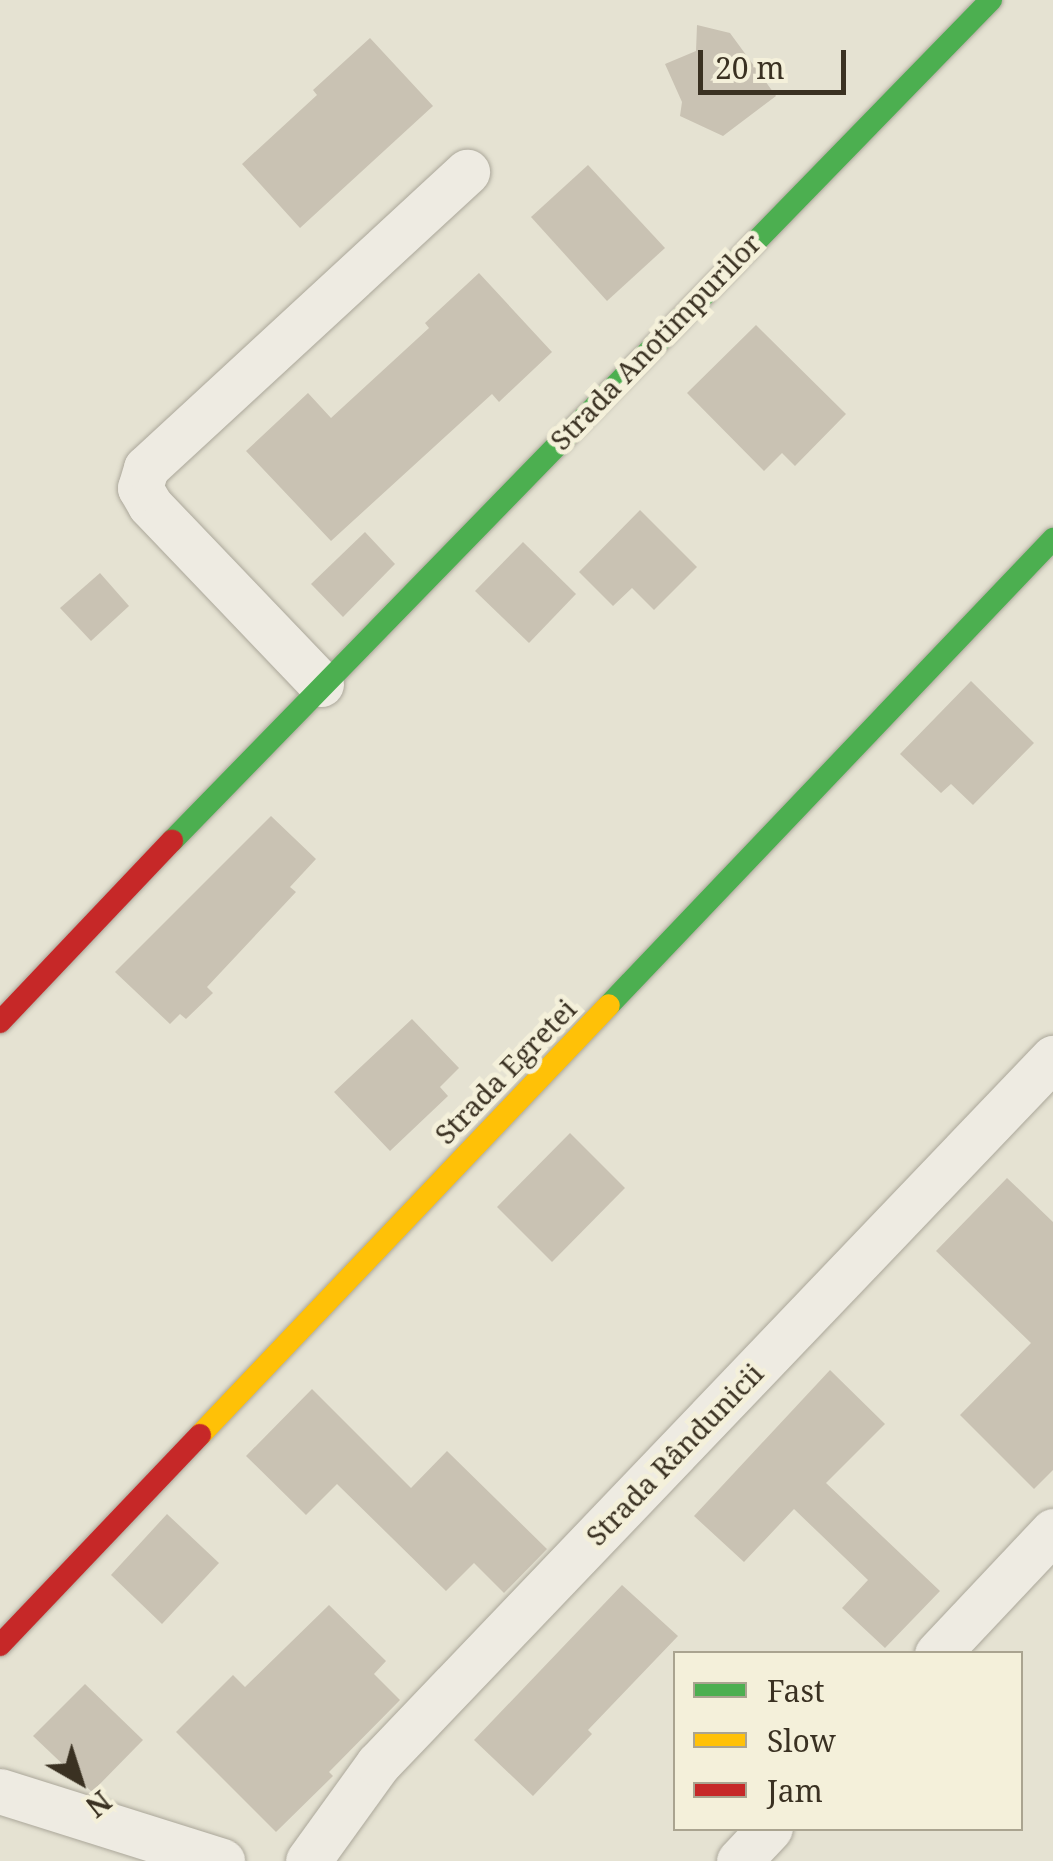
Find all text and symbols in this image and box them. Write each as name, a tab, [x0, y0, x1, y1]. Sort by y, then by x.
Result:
scale bar	[703, 30, 850, 92]
text: 20 m	[715, 47, 785, 88]
street label: Strada Anotimpurilor	[543, 226, 767, 456]
street label: Strada Egretei	[428, 992, 582, 1150]
street label: Strada Rândunicii	[579, 1356, 769, 1552]
legend	[673, 1651, 1023, 1831]
text: Fast	[767, 1670, 824, 1711]
text: Slow	[767, 1720, 836, 1761]
north arrow	[30, 1731, 130, 1831]
text: Jam	[767, 1770, 823, 1811]
text: N	[78, 1783, 119, 1826]

